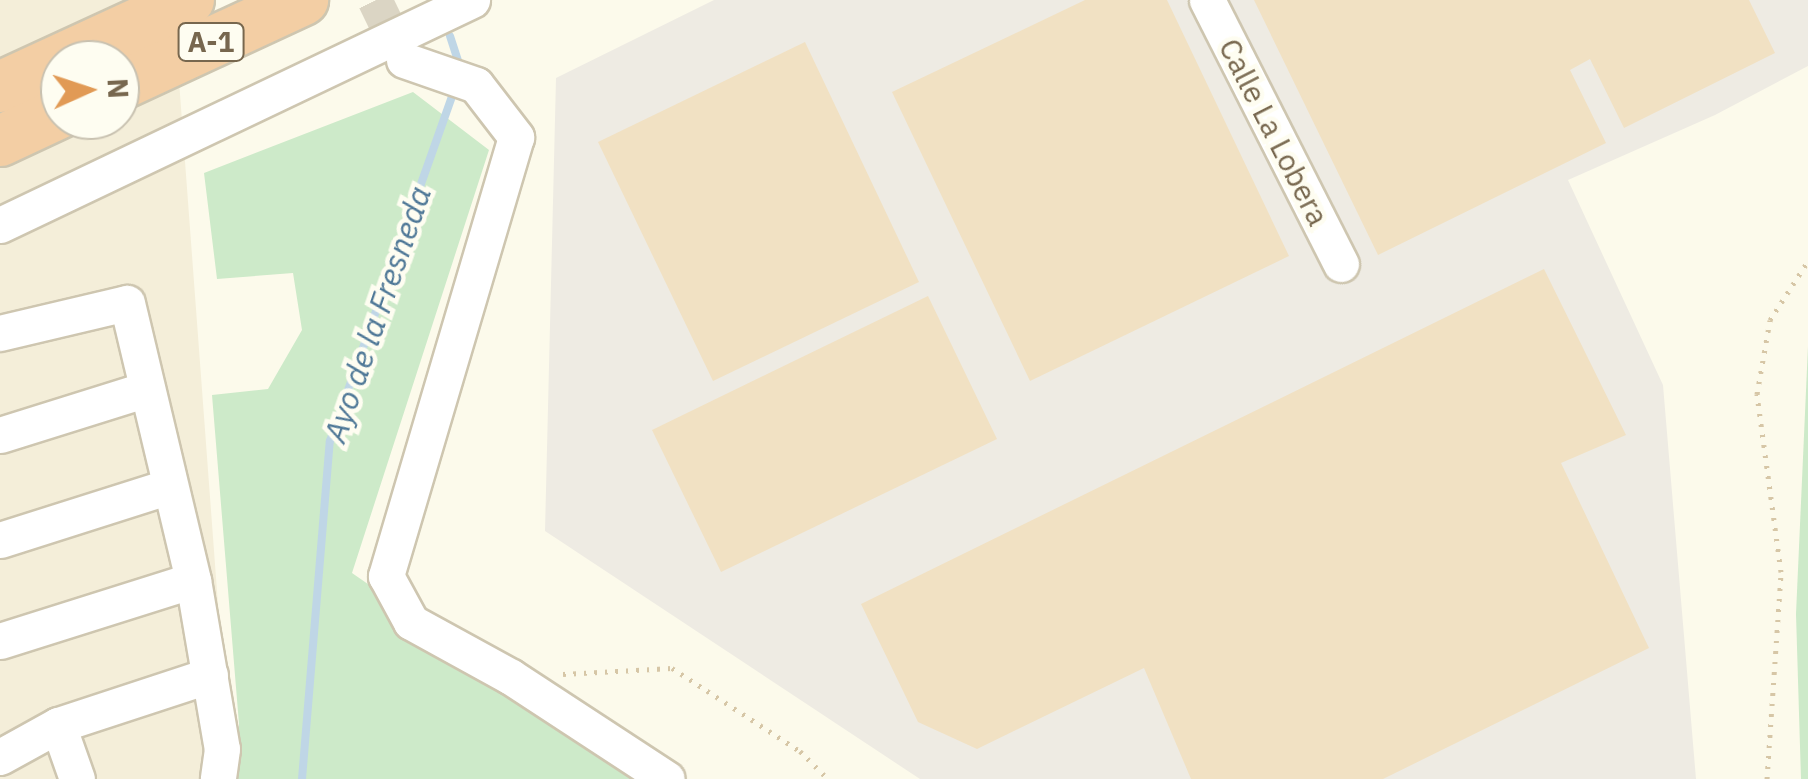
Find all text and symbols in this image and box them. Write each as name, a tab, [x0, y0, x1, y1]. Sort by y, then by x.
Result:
road number: A-1	[176, 19, 246, 65]
street label: Calle La Lobera	[1211, 33, 1337, 231]
north arrow	[40, 40, 140, 140]
text: N	[99, 77, 137, 100]
water label: Ayo de la Fresneda	[315, 181, 439, 447]

